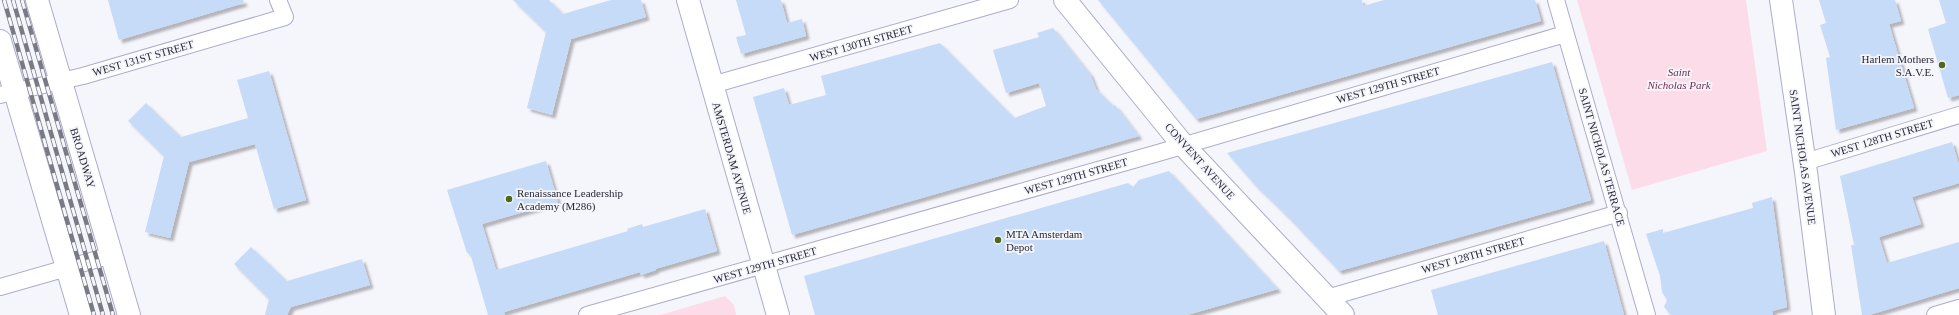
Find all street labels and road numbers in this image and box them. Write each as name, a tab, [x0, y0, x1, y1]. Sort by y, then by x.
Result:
street label: WEST 130TH STREET	[808, 22, 914, 63]
street label: WEST 131ST STREET	[91, 38, 195, 78]
street label: WEST 129TH STREET	[1335, 64, 1441, 105]
street label: SAINT NICHOLAS TERRACE	[1576, 87, 1628, 228]
street label: SAINT NICHOLAS AVENUE	[1788, 89, 1818, 226]
street label: AMSTERDAM AVENUE	[710, 100, 754, 216]
street label: WEST 128TH STREET	[1829, 117, 1935, 159]
street label: CONVENT AVENUE	[1163, 120, 1238, 202]
street label: BROADWAY	[68, 126, 98, 190]
street label: WEST 129TH STREET	[1023, 155, 1129, 196]
street label: WEST 128TH STREET	[1420, 234, 1526, 275]
street label: WEST 129TH STREET	[712, 244, 818, 285]

